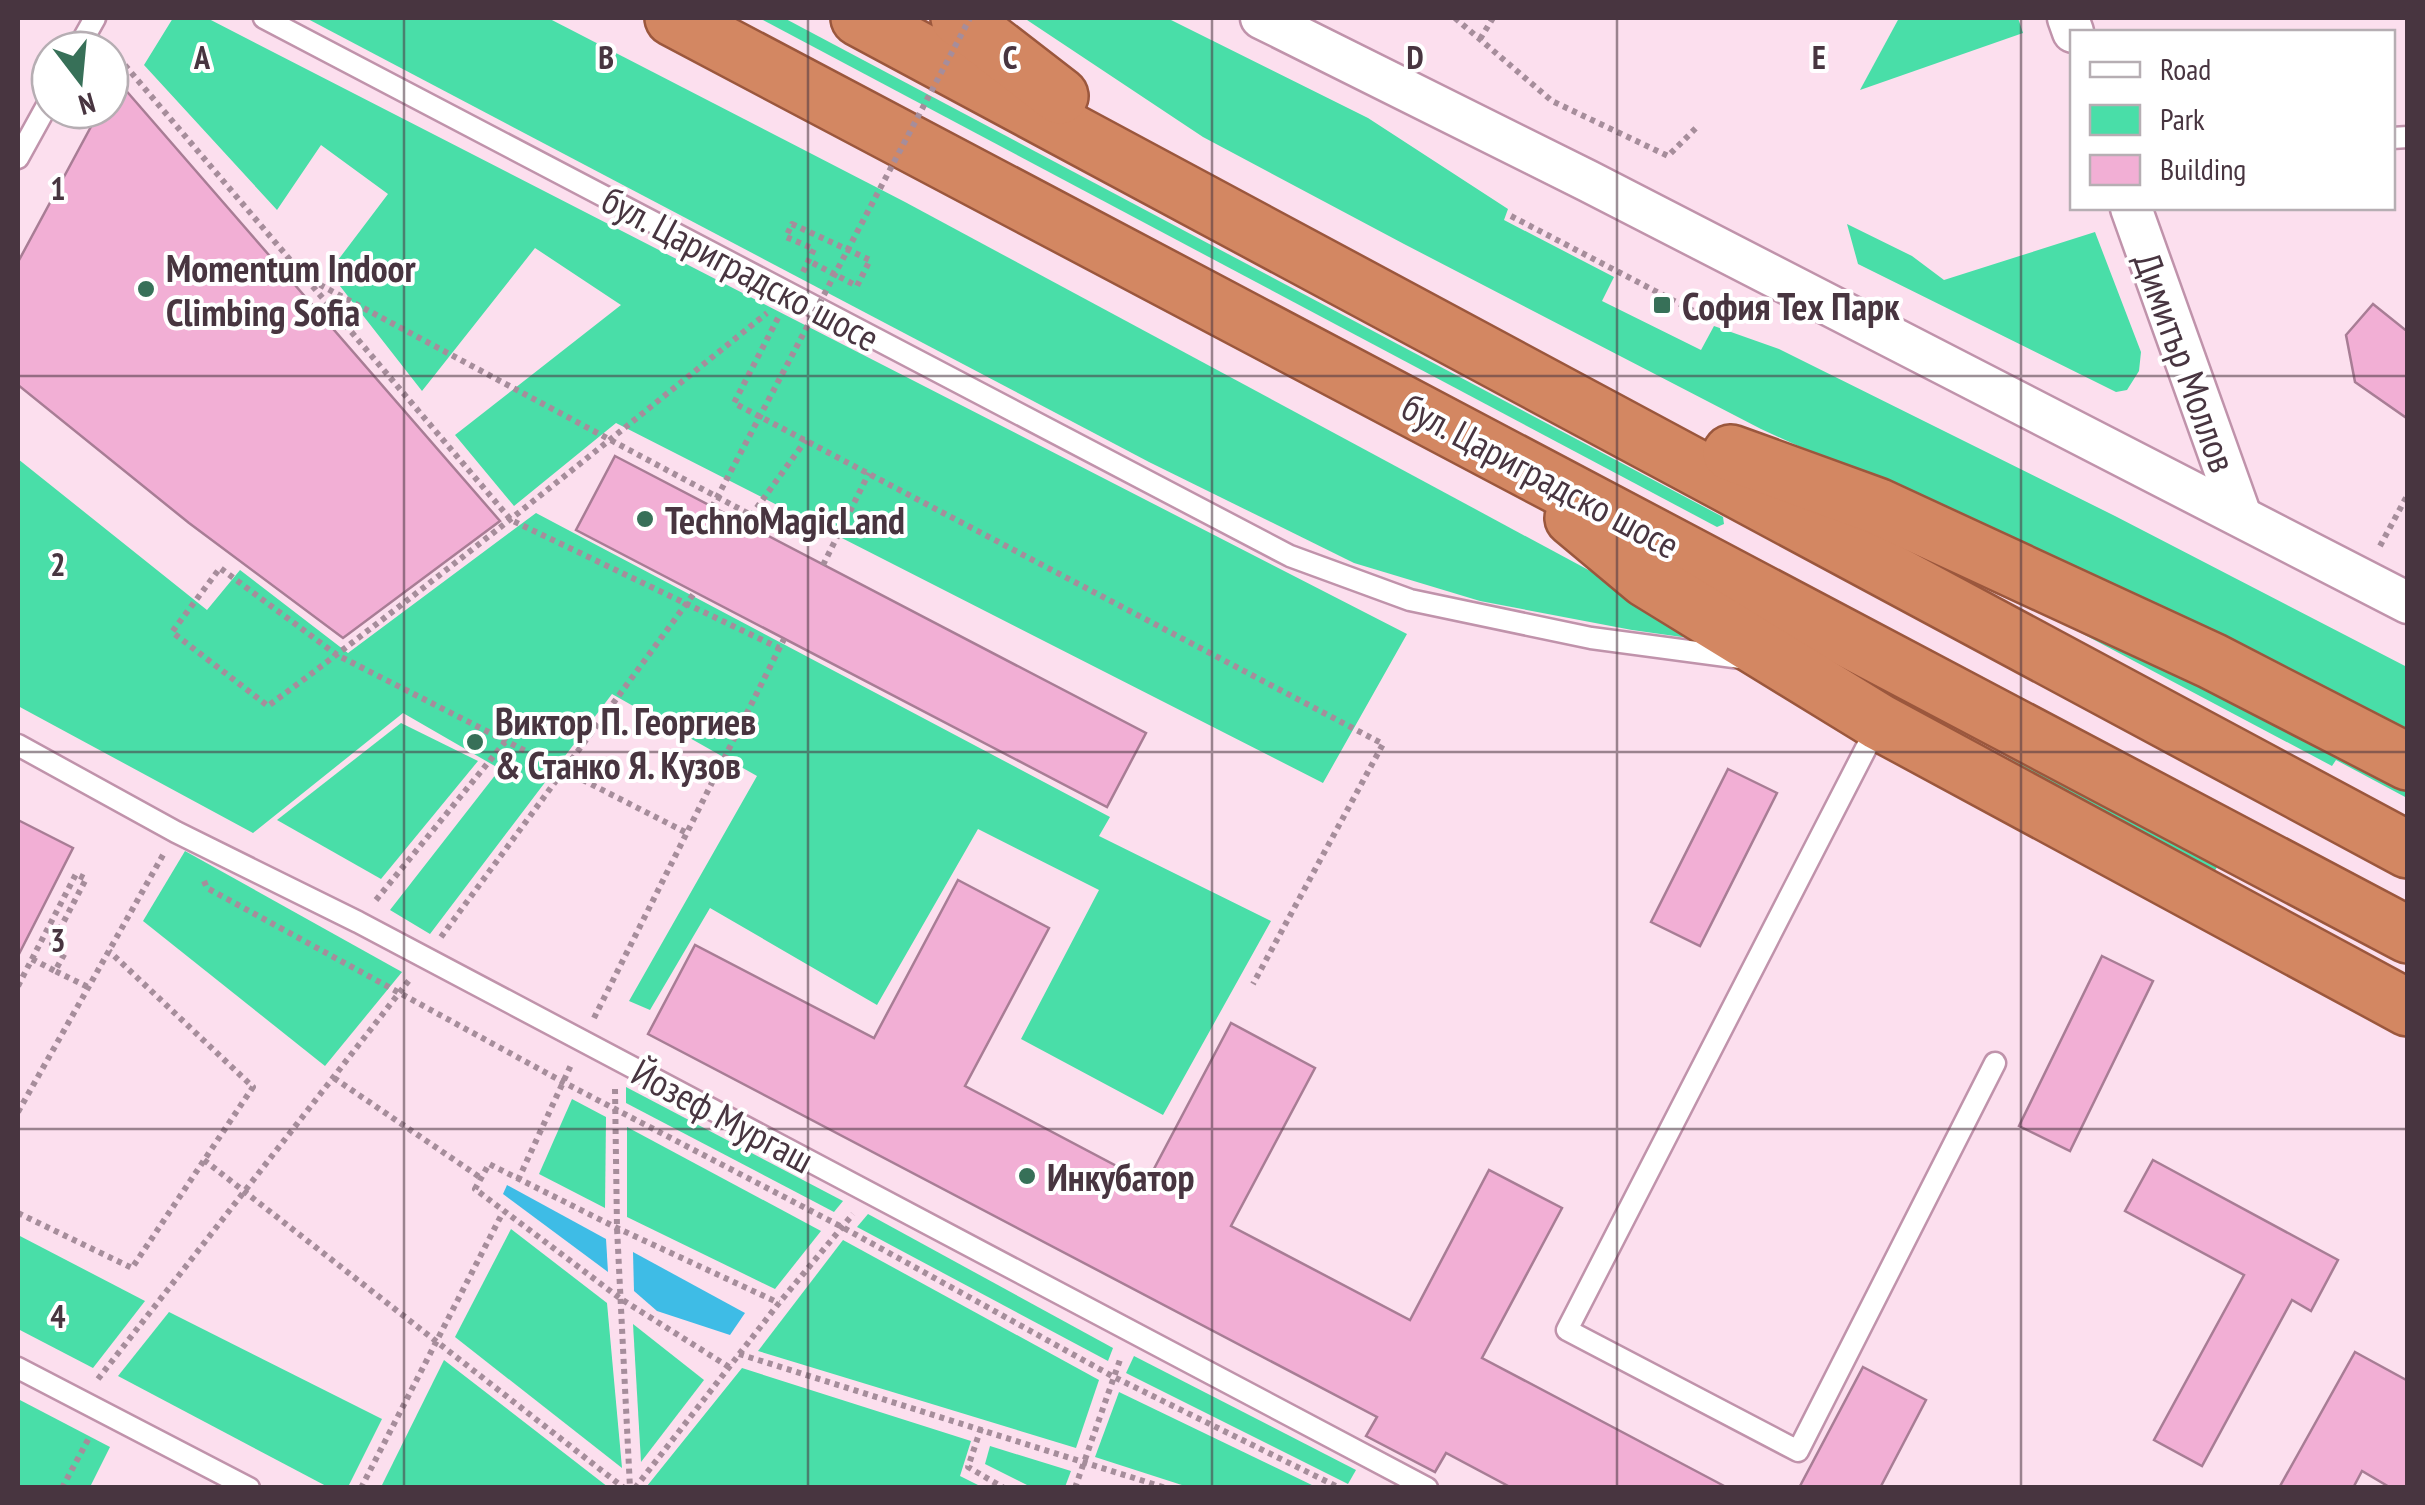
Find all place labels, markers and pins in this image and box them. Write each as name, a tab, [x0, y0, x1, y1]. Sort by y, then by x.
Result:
place label: Momentum Indoor Climbing Sofia	[166, 243, 416, 336]
marker: Momentum Indoor Climbing Sofia	[135, 278, 157, 300]
place label: София Тех Парк	[1682, 281, 1900, 330]
marker: София Тех Парк	[1651, 294, 1673, 316]
place label: TechnoMagicLand	[665, 495, 905, 544]
marker: TechnoMagicLand	[634, 508, 656, 530]
place label: Виктор П. Георгиев & Станко Я. Кузов	[495, 696, 756, 789]
marker: Виктор П. Георгиев & Станко Я. Кузов	[464, 731, 486, 753]
place label: Инкубатор	[1047, 1152, 1194, 1201]
marker: Инкубатор	[1016, 1165, 1038, 1187]

